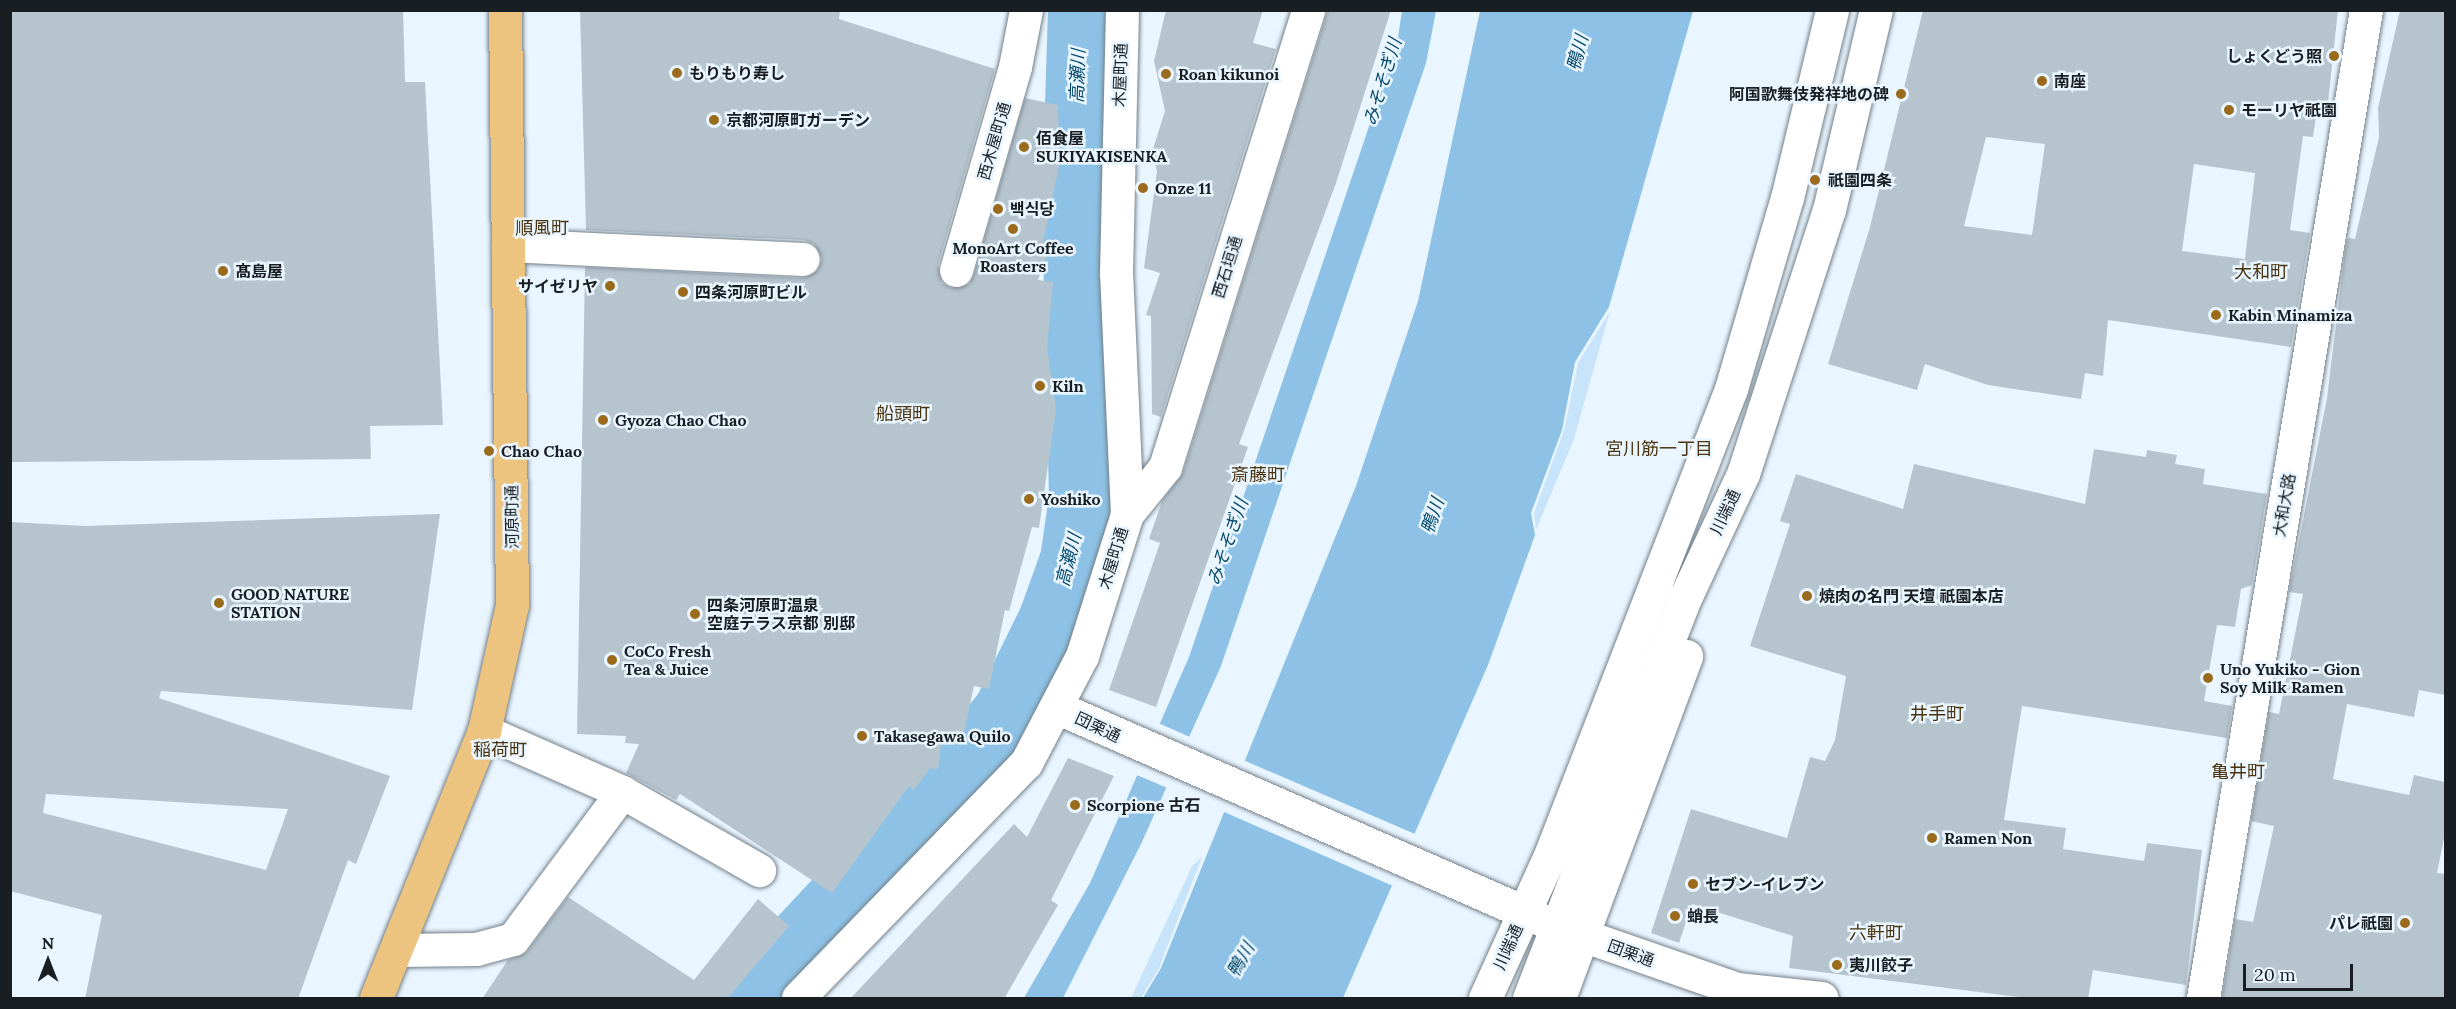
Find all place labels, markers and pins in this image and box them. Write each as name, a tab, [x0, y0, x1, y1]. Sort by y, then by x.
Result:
place label: しょくどう照	[2226, 46, 2322, 66]
marker: しょくどう照	[2327, 49, 2341, 63]
place label: もりもり寿し	[689, 63, 785, 83]
place label: Roan kikunoi	[1178, 64, 1279, 84]
marker: もりもり寿し	[670, 66, 684, 80]
marker: Roan kikunoi	[1159, 67, 1173, 81]
place label: 南座	[2054, 71, 2086, 91]
marker: 南座	[2035, 74, 2049, 88]
place label: 阿国歌舞伎発祥地の碑	[1729, 84, 1889, 104]
marker: 阿国歌舞伎発祥地の碑	[1894, 87, 1908, 101]
place label: モーリヤ祇園	[2241, 100, 2337, 120]
marker: モーリヤ祇園	[2222, 103, 2236, 117]
place label: 京都河原町ガーデン	[726, 110, 870, 130]
marker: 京都河原町ガーデン	[707, 113, 721, 127]
place label: 佰食屋 SUKIYAKISENKA	[1036, 128, 1167, 166]
marker: 佰食屋 SUKIYAKISENKA	[1017, 140, 1031, 154]
place label: 祇園四条	[1828, 170, 1892, 190]
marker: 祇園四条	[1806, 171, 1824, 189]
place label: Onze 11	[1155, 178, 1212, 198]
marker: Onze 11	[1136, 181, 1150, 195]
place label: 백식당	[1010, 199, 1054, 219]
marker: 백식당	[991, 202, 1005, 216]
marker: MonoArt Coffee Roasters	[1006, 222, 1020, 236]
place label: MonoArt Coffee Roasters	[952, 238, 1074, 276]
place label: 髙島屋	[235, 261, 283, 281]
marker: 髙島屋	[216, 264, 230, 278]
place label: サイゼリヤ	[518, 276, 598, 296]
marker: サイゼリヤ	[603, 279, 617, 293]
place label: 四条河原町ビル	[695, 282, 807, 302]
marker: 四条河原町ビル	[676, 285, 690, 299]
place label: Kabin Minamiza	[2228, 305, 2352, 325]
marker: Kabin Minamiza	[2209, 308, 2223, 322]
place label: Kiln	[1052, 376, 1084, 396]
marker: Kiln	[1033, 379, 1047, 393]
place label: Gyoza Chao Chao	[615, 410, 746, 430]
marker: Gyoza Chao Chao	[596, 413, 610, 427]
place label: Chao Chao	[501, 441, 582, 461]
marker: Chao Chao	[482, 444, 496, 458]
place label: Yoshiko	[1041, 489, 1100, 509]
marker: Yoshiko	[1022, 492, 1036, 506]
place label: GOOD NATURE STATION	[231, 584, 349, 622]
place label: 焼肉の名門 天壇 祇園本店	[1819, 586, 2003, 606]
marker: 焼肉の名門 天壇 祇園本店	[1800, 589, 1814, 603]
place label: 四条河原町温泉 空庭テラス京都 別邸	[707, 595, 855, 633]
marker: GOOD NATURE STATION	[212, 596, 226, 610]
marker: 四条河原町温泉 空庭テラス京都 別邸	[688, 607, 702, 621]
place label: CoCo Fresh Tea & Juice	[624, 641, 711, 679]
marker: CoCo Fresh Tea & Juice	[605, 653, 619, 667]
place label: Uno Yukiko - Gion Soy Milk Ramen	[2220, 659, 2360, 697]
marker: Uno Yukiko - Gion Soy Milk Ramen	[2201, 671, 2215, 685]
place label: Takasegawa Quilo	[874, 726, 1010, 746]
marker: Takasegawa Quilo	[855, 729, 869, 743]
place label: Scorpione 古石	[1087, 795, 1201, 815]
marker: Scorpione 古石	[1068, 798, 1082, 812]
place label: Ramen Non	[1944, 828, 2032, 848]
marker: Ramen Non	[1925, 831, 1939, 845]
place label: セブン-イレブン	[1705, 874, 1825, 894]
marker: セブン-イレブン	[1686, 877, 1700, 891]
place label: 蛸長	[1687, 906, 1719, 926]
marker: 蛸長	[1668, 909, 1682, 923]
place label: パレ祇園	[2329, 913, 2393, 933]
marker: パレ祇園	[2398, 916, 2412, 930]
place label: 夷川餃子	[1849, 955, 1913, 975]
marker: 夷川餃子	[1830, 958, 1844, 972]

